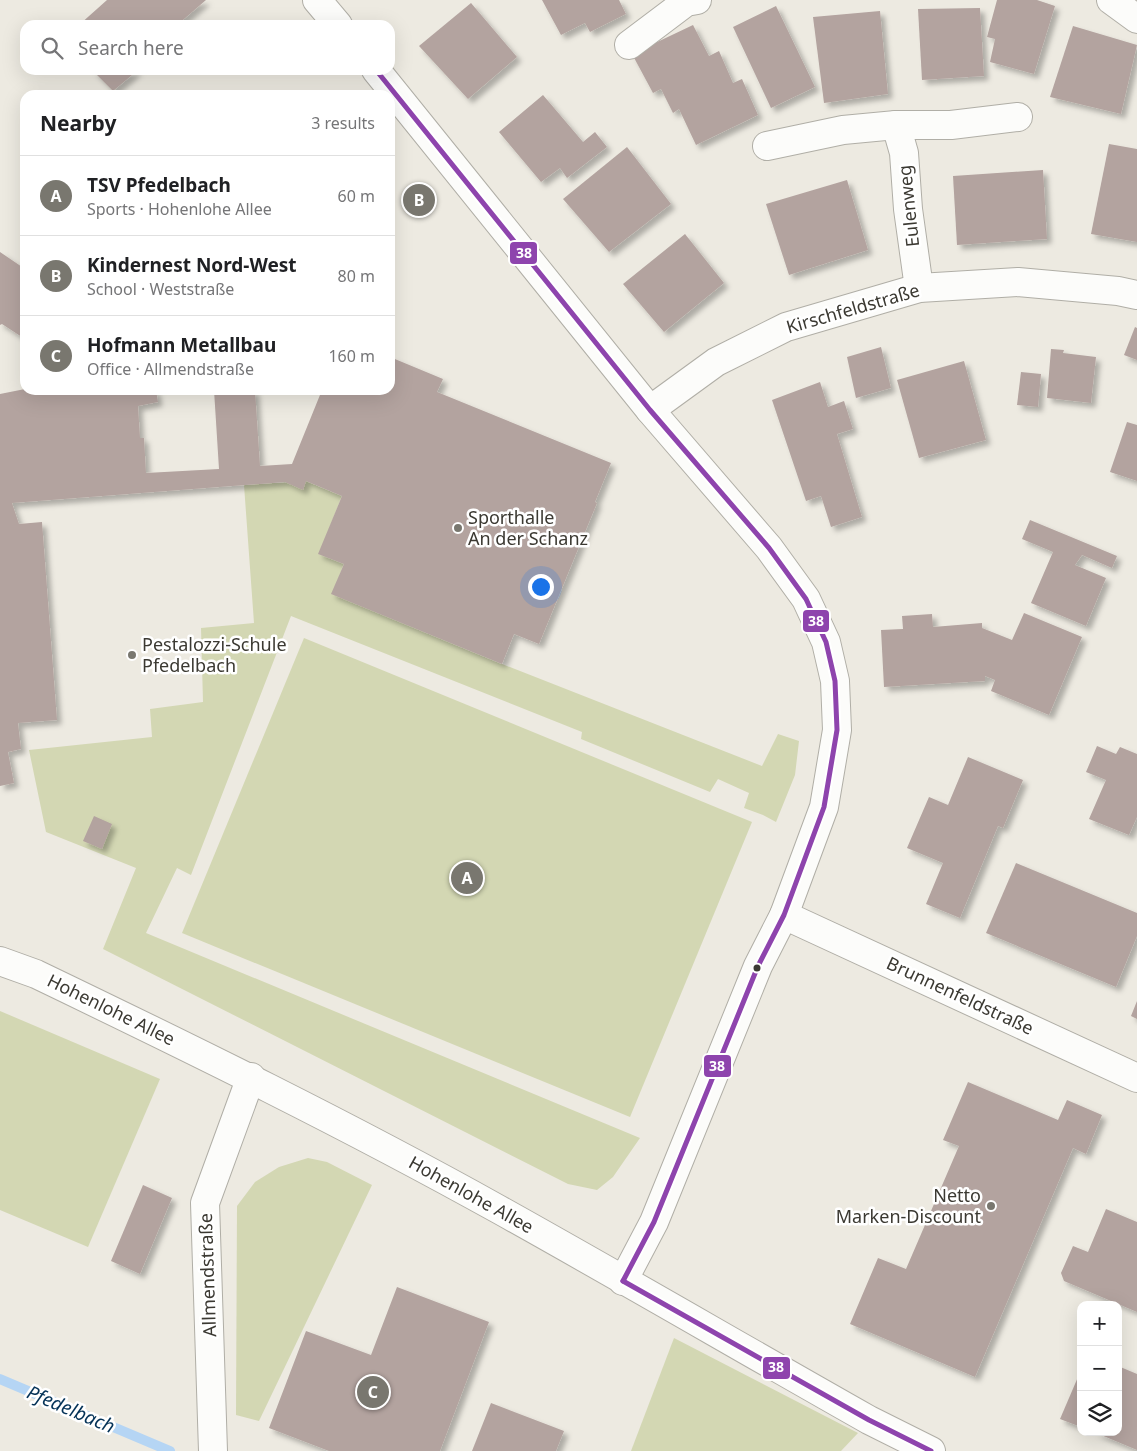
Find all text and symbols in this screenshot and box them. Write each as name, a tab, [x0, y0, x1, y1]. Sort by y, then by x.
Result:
search box	[20, 20, 395, 75]
icon: search	[38, 34, 66, 62]
text: Search here	[78, 35, 184, 61]
text: Nearby	[40, 109, 116, 137]
text: 3 results	[311, 112, 375, 134]
street label: Eulenweg	[892, 164, 924, 248]
text: TSV Pfedelbach	[87, 172, 231, 198]
pin: B	[403, 181, 435, 219]
text: A	[50, 185, 62, 207]
text: 60 m	[338, 185, 375, 207]
text: Sports · Hohenlohe Allee	[87, 198, 272, 220]
line badge: 38	[509, 241, 538, 265]
text: 38	[516, 243, 532, 262]
text: Kindernest Nord-West	[87, 252, 297, 278]
text: B	[51, 265, 61, 287]
text: 80 m	[338, 265, 375, 287]
text: School · Weststraße	[87, 278, 234, 300]
street label: Kirschfeldstraße	[783, 278, 922, 339]
text: Hofmann Metallbau	[87, 332, 276, 358]
text: C	[51, 345, 61, 367]
text: 160 m	[328, 345, 375, 367]
text: Office · Allmendstraße	[87, 358, 254, 380]
place label: Sporthalle An der Schanz	[468, 505, 588, 550]
marker: Sporthalle An der Schanz	[452, 522, 464, 534]
your location	[528, 574, 554, 600]
line badge: 38	[802, 609, 830, 633]
text: 38	[808, 611, 824, 630]
place label: Pestalozzi-Schule Pfedelbach	[142, 632, 287, 677]
marker: Pestalozzi-Schule Pfedelbach	[126, 649, 138, 661]
pin: A	[451, 859, 483, 897]
street label: Brunnenfeldstraße	[883, 950, 1038, 1040]
unlabelled marker	[752, 963, 762, 973]
street label: Hohenlohe Allee	[44, 968, 179, 1050]
line badge: 38	[703, 1054, 732, 1078]
text: 38	[709, 1056, 725, 1075]
street label: Hohenlohe Allee	[405, 1150, 538, 1238]
place label: Netto Marken-Discount	[836, 1183, 981, 1228]
marker: Netto Marken-Discount	[985, 1200, 997, 1212]
street label: Allmendstraße	[193, 1213, 221, 1337]
map controls	[1077, 1301, 1122, 1436]
button: +	[1077, 1301, 1122, 1346]
button: −	[1077, 1346, 1122, 1391]
line badge: 38	[762, 1356, 791, 1380]
text: 38	[768, 1357, 784, 1376]
pin: C	[357, 1373, 389, 1411]
water label: Pfedelbach	[23, 1379, 119, 1439]
button: layers	[1077, 1391, 1122, 1436]

